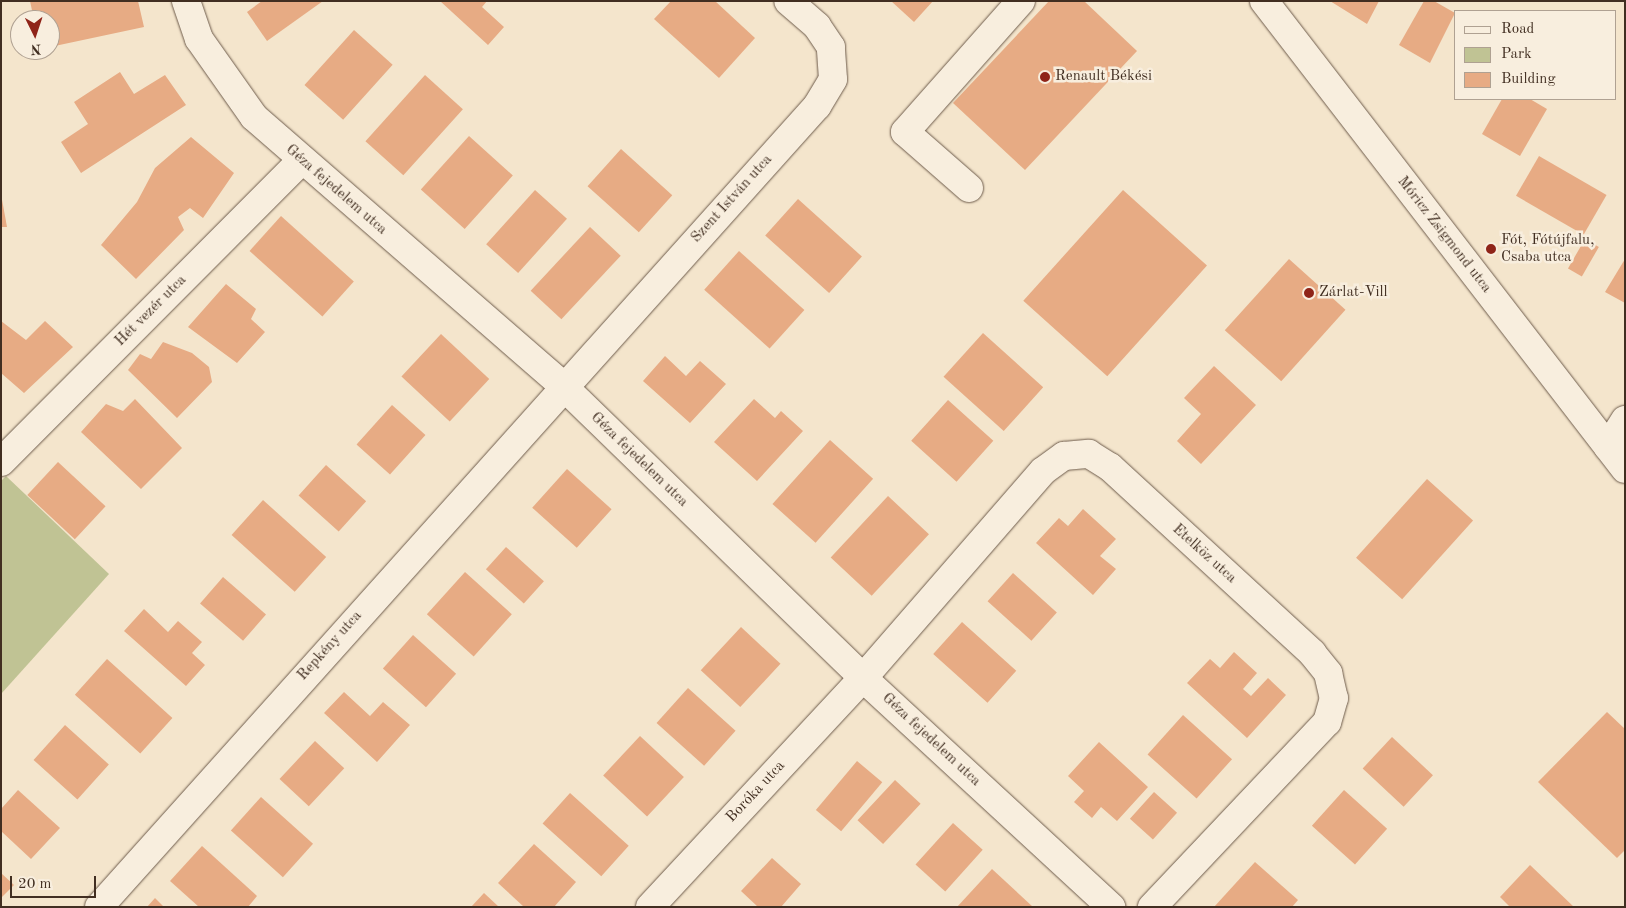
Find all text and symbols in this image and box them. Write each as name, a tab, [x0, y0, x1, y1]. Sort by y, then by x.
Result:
north arrow	[10, 10, 60, 60]
legend	[1454, 10, 1616, 100]
text: Road	[1501, 22, 1534, 37]
text: N	[30, 42, 42, 56]
text: Park	[1501, 47, 1532, 62]
place label: Renault Békési	[1055, 68, 1152, 86]
marker: Renault Békési	[1039, 71, 1051, 83]
text: Building	[1501, 72, 1556, 87]
street label: Géza fejedelem utca	[282, 141, 390, 239]
street label: Szent István utca	[688, 151, 776, 247]
street label: Móricz Zsigmond utca	[1393, 173, 1495, 297]
place label: Fót, Fótújfalu, Csaba utca	[1501, 231, 1594, 266]
marker: Fót, Fótújfalu, Csaba utca	[1485, 243, 1497, 255]
street label: Hét vezér utca	[112, 272, 190, 350]
place label: Zárlat-Vill	[1319, 284, 1388, 302]
marker: Zárlat-Vill	[1303, 287, 1315, 299]
street label: Géza fejedelem utca	[587, 409, 691, 511]
street label: Etelköz utca	[1168, 521, 1240, 587]
street label: Repkény utca	[294, 607, 366, 685]
street label: Géza fejedelem utca	[878, 690, 984, 790]
street label: Boróka utca	[723, 757, 789, 827]
scale bar	[12, 866, 99, 898]
text: 20 m	[18, 877, 52, 892]

